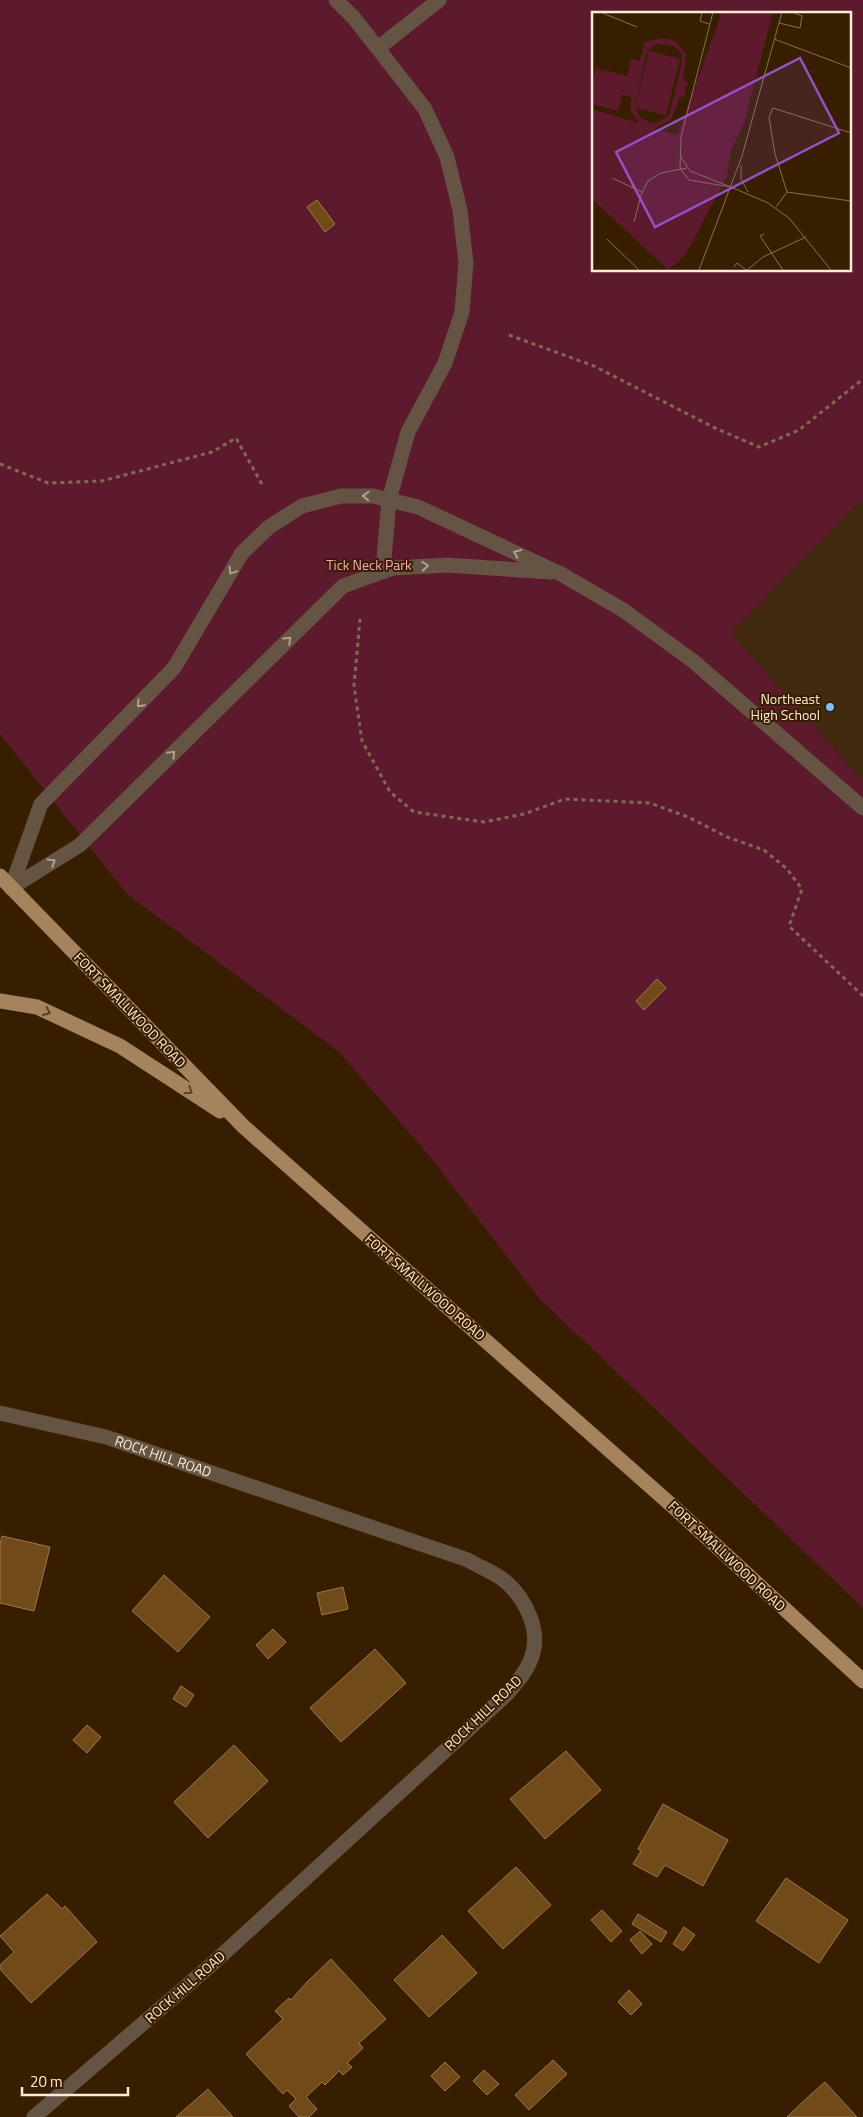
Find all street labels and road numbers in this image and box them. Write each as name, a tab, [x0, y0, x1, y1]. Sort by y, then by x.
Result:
street label: FORT SMALLWOOD ROAD	[69, 947, 191, 1072]
street label: FORT SMALLWOOD ROAD	[360, 1228, 490, 1345]
street label: ROCK HILL ROAD	[112, 1430, 215, 1482]
street label: FORT SMALLWOOD ROAD	[664, 1495, 791, 1616]
street label: ROCK HILL ROAD	[439, 1670, 526, 1755]
street label: ROCK HILL ROAD	[140, 1946, 230, 2028]

